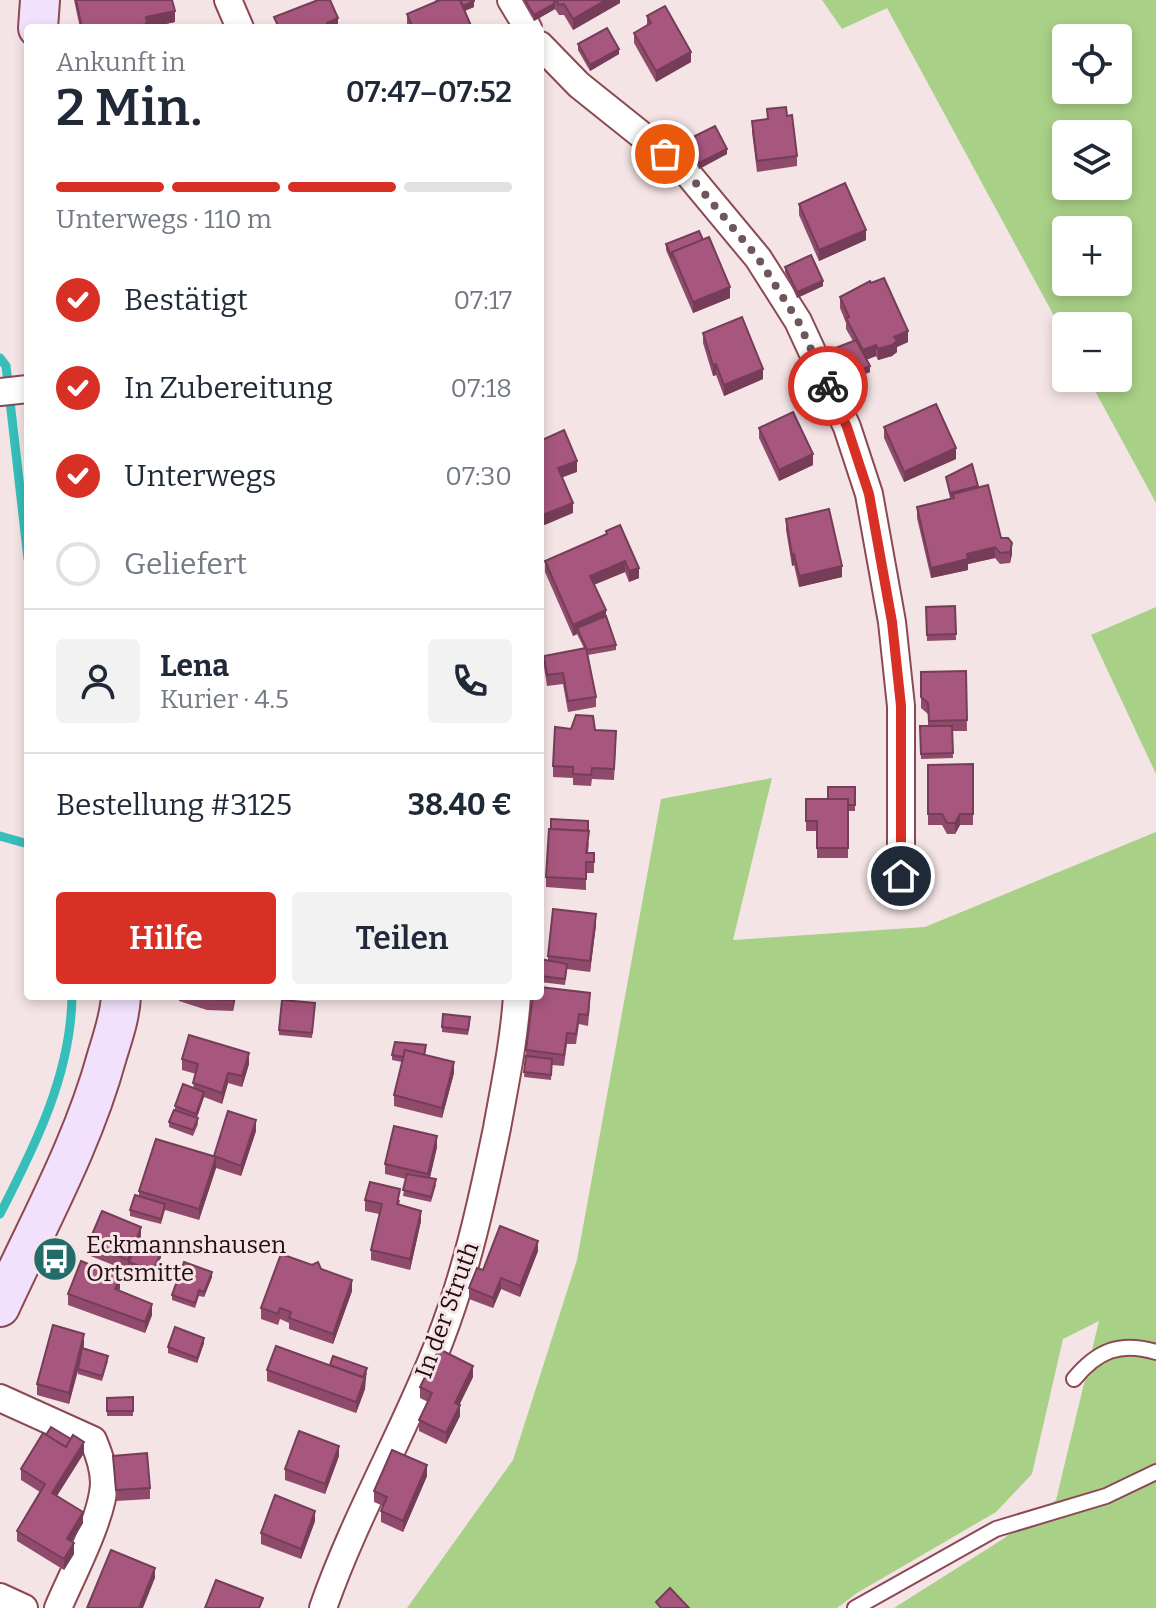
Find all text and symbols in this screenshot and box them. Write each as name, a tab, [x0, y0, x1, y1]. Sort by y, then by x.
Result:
map controls	[1052, 24, 1132, 392]
button: locate	[1052, 24, 1132, 104]
text: Ankunft in	[56, 47, 185, 78]
text: 07:47–07:52	[346, 74, 512, 110]
text: 2 Min.	[56, 76, 202, 139]
pin	[631, 120, 699, 188]
button: layers	[1052, 120, 1132, 200]
icon: bag	[643, 132, 687, 176]
text: Unterwegs · 110 m	[56, 204, 272, 235]
button: +	[1052, 216, 1132, 296]
icon: check	[56, 278, 100, 322]
text: Bestätigt	[124, 282, 248, 318]
text: 07:17	[453, 285, 512, 316]
button: −	[1052, 312, 1132, 392]
courier	[788, 346, 868, 426]
icon: bike	[806, 364, 850, 408]
icon: check	[56, 366, 100, 410]
text: In Zubereitung	[124, 370, 333, 406]
text: 07:18	[451, 373, 512, 404]
icon: check	[56, 454, 100, 498]
text: Unterwegs	[124, 458, 276, 494]
text: 07:30	[445, 461, 512, 492]
text: Geliefert	[124, 546, 247, 582]
button: person	[56, 639, 140, 723]
button: phone	[428, 639, 512, 723]
text: Lena	[160, 648, 229, 684]
text: Kurier · 4.5	[160, 684, 289, 715]
text: Bestellung #3125	[56, 787, 292, 823]
text: 38.40 €	[408, 787, 512, 823]
pin	[867, 842, 935, 910]
icon: home	[879, 854, 923, 898]
button: Hilfe	[56, 892, 276, 984]
button: Teilen	[292, 892, 512, 984]
place label: Eckmannshausen Ortsmitte	[86, 1231, 286, 1287]
bus stop icon: Eckmannshausen Ortsmitte	[31, 1235, 79, 1283]
street label: In der Struth	[409, 1238, 485, 1382]

